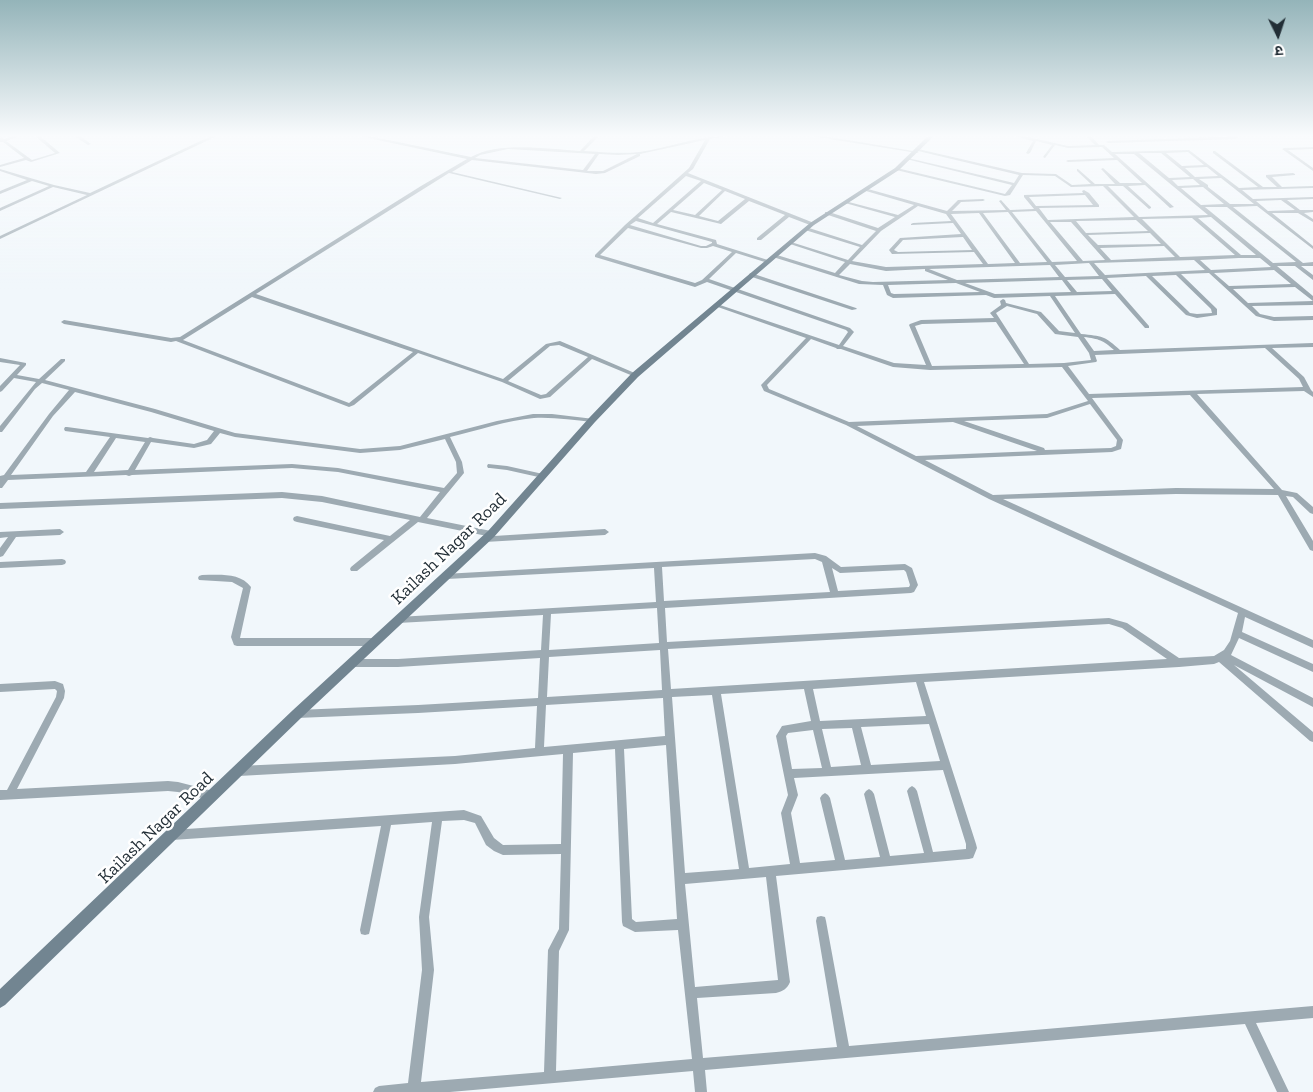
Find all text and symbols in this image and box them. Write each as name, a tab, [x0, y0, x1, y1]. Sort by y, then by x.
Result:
north arrow	[1253, 10, 1303, 60]
text: उ	[1274, 42, 1284, 59]
street label: Kailash Nagar Road	[387, 489, 511, 609]
street label: Kailash Nagar Road	[94, 768, 218, 888]

